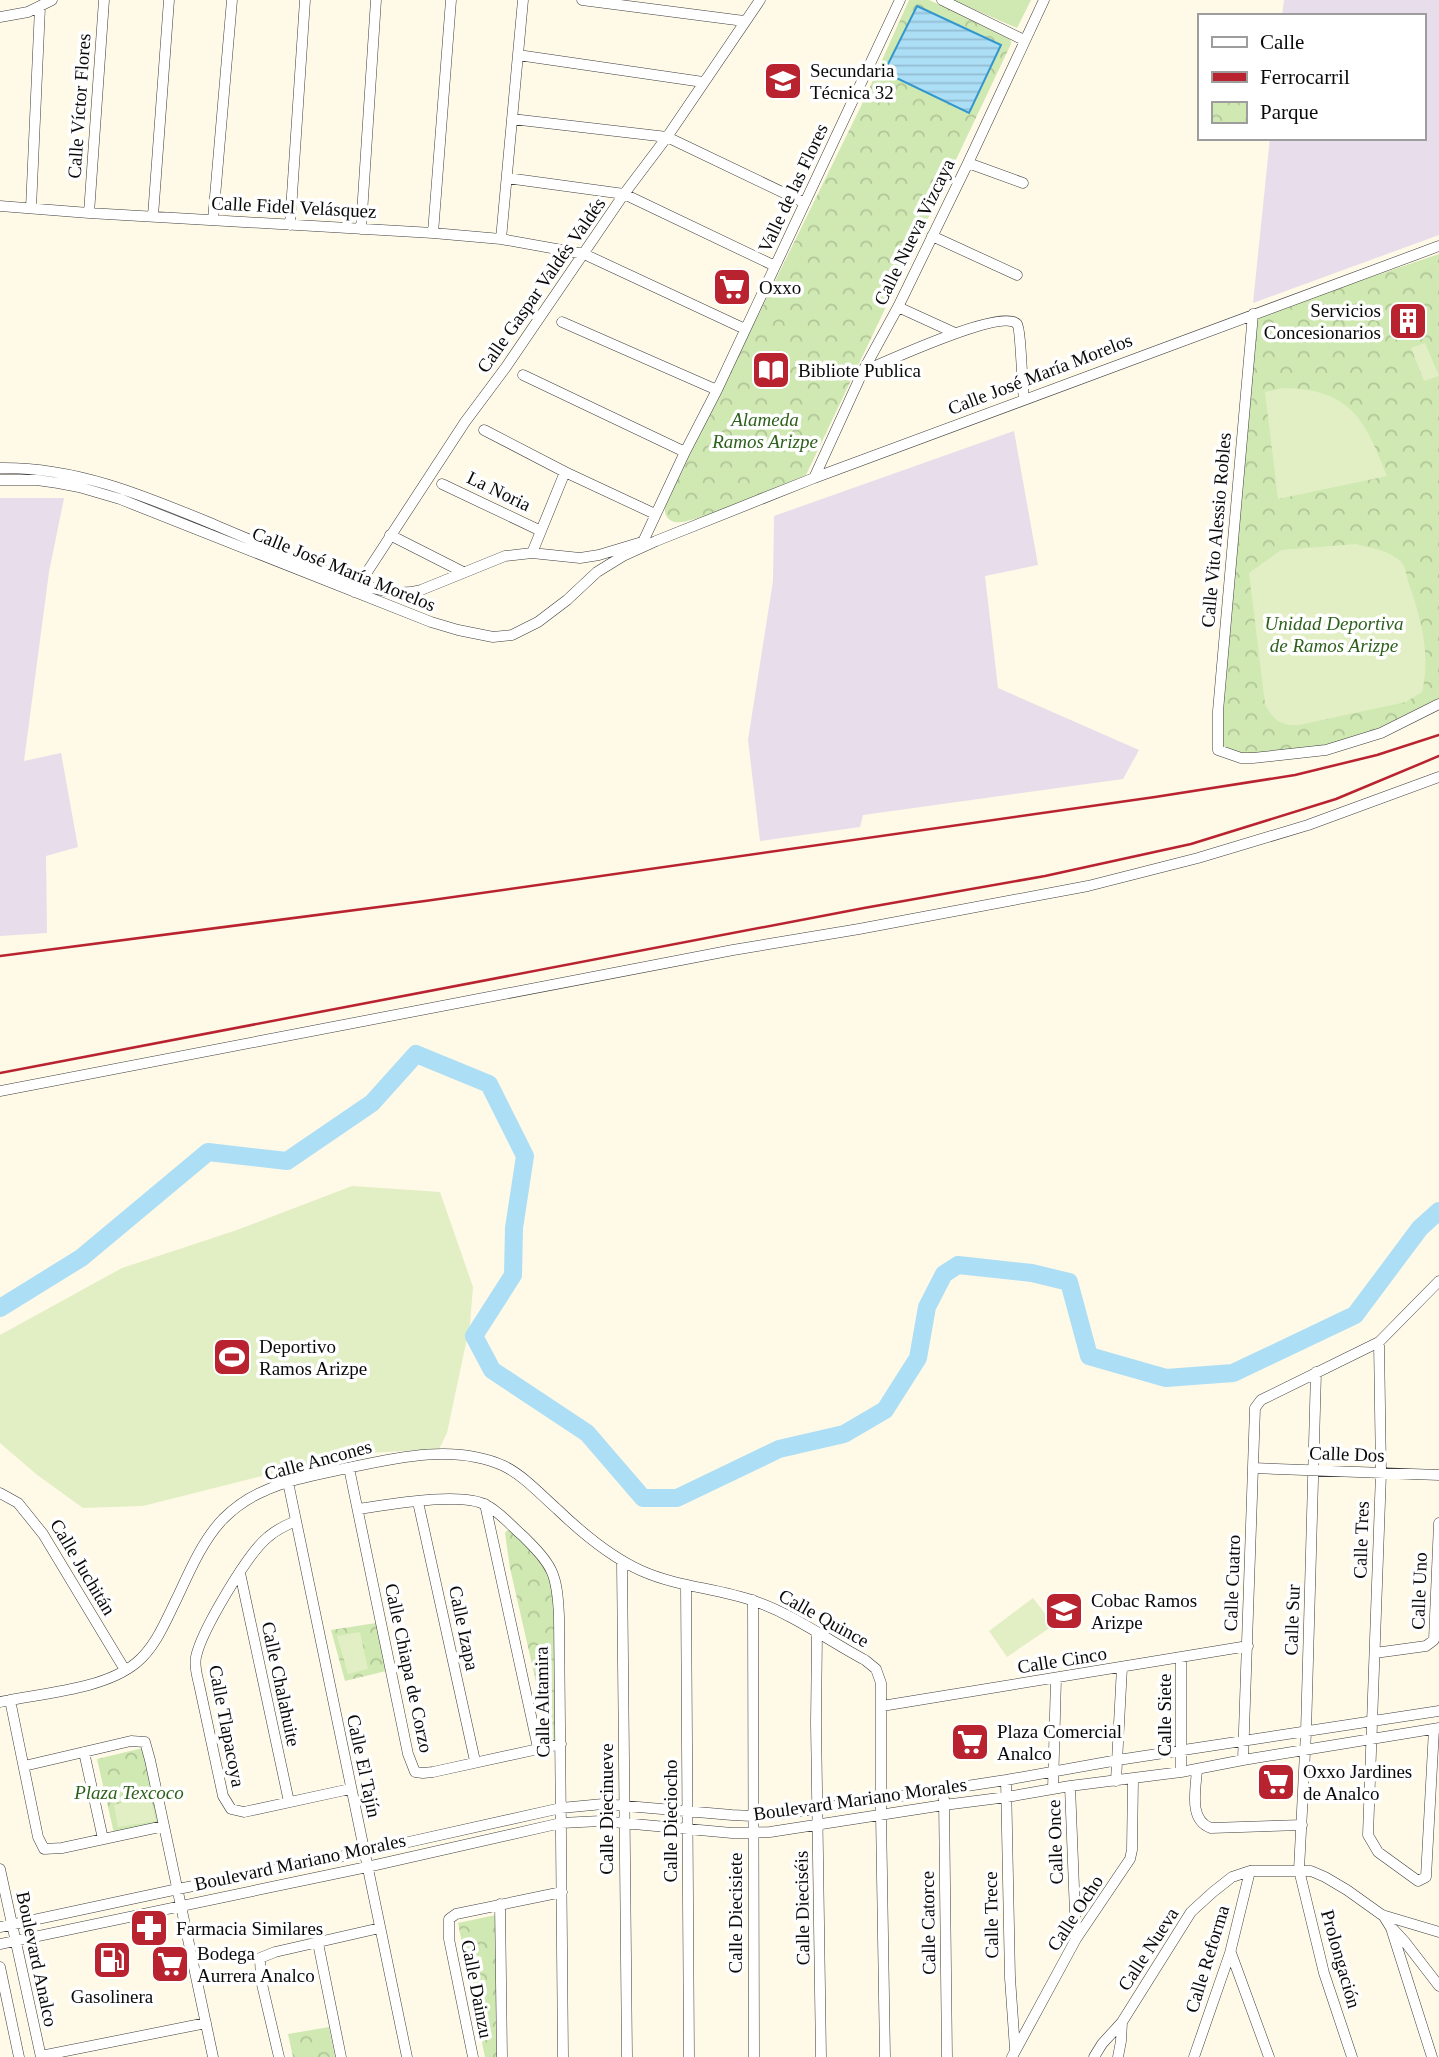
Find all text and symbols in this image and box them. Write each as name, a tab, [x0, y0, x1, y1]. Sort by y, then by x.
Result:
legend	[1198, 14, 1425, 140]
text: Calle	[1260, 30, 1304, 54]
street label: Calle Víctor Flores	[63, 33, 95, 179]
school or university icon: Secundaria Técnica 32	[762, 60, 804, 102]
place label: Secundaria Técnica 32	[810, 60, 895, 103]
text: Ferrocarril	[1260, 65, 1350, 89]
text: Parque	[1260, 100, 1318, 124]
street label: Valle de las Flores	[754, 120, 832, 256]
street label: Calle Nueva Vizcaya	[870, 155, 959, 308]
street label: Calle Fidel Velásquez	[211, 192, 377, 222]
street label: Calle Gaspar Valdés Valdés	[473, 193, 609, 377]
supermarket icon: Oxxo	[711, 266, 753, 308]
place label: Oxxo	[759, 277, 801, 298]
place label: Servicios Concesionarios	[1264, 300, 1381, 343]
building icon: Servicios Concesionarios	[1387, 300, 1429, 342]
street label: Calle José María Morelos	[945, 329, 1135, 419]
library icon: Bibliote Publica	[750, 349, 792, 391]
place label: Bibliote Publica	[798, 360, 922, 381]
park label: Alameda Ramos Arizpe	[711, 409, 818, 452]
street label: Calle Vito Alessio Robles	[1197, 432, 1235, 628]
street label: La Noria	[464, 467, 535, 516]
street label: Calle José María Morelos	[249, 523, 439, 615]
park label: Unidad Deportiva de Ramos Arizpe	[1265, 613, 1403, 656]
sports icon: Deportivo Ramos Arizpe	[211, 1336, 253, 1378]
place label: Deportivo Ramos Arizpe	[259, 1336, 367, 1379]
street label: Calle Ancones	[262, 1436, 374, 1484]
street label: Calle Dos	[1309, 1442, 1385, 1466]
street label: Calle Tres	[1349, 1501, 1373, 1579]
street label: Calle Juchitán	[46, 1515, 120, 1619]
street label: Calle Cuatro	[1220, 1534, 1244, 1632]
street label: Calle Uno	[1407, 1552, 1431, 1630]
street label: Calle Chiapa de Corzo	[381, 1581, 437, 1755]
street label: Calle Sur	[1280, 1583, 1304, 1656]
street label: Calle Izapa	[445, 1584, 483, 1673]
street label: Calle Quince	[775, 1585, 873, 1651]
school or university icon: Cobac Ramos Arizpe	[1043, 1590, 1085, 1632]
place label: Cobac Ramos Arizpe	[1091, 1590, 1197, 1633]
street label: Calle Chalahuite	[258, 1620, 304, 1748]
street label: Calle Cinco	[1016, 1643, 1108, 1677]
street label: Calle Altamira	[531, 1646, 553, 1758]
street label: Calle Tlapacoya	[205, 1663, 249, 1789]
street label: Calle Siete	[1154, 1674, 1175, 1756]
street label: Calle El Tajín	[343, 1713, 385, 1820]
supermarket icon: Plaza Comercial Analco	[949, 1721, 991, 1763]
place label: Plaza Comercial Analco	[997, 1721, 1122, 1764]
street label: Calle Diecinueve	[596, 1743, 617, 1875]
street label: Calle Dieciocho	[660, 1760, 681, 1882]
supermarket icon: Oxxo Jardines de Analco	[1255, 1761, 1297, 1803]
place label: Oxxo Jardines de Analco	[1303, 1761, 1412, 1804]
street label: Boulevard Mariano Morales	[752, 1774, 968, 1824]
park label: Plaza Texcoco	[73, 1782, 184, 1803]
street label: Calle Once	[1043, 1799, 1067, 1885]
street label: Boulevard Mariano Morales	[193, 1829, 407, 1895]
street label: Calle Dieciséis	[791, 1851, 813, 1965]
street label: Calle Diecisiete	[725, 1853, 746, 1973]
street label: Calle Catorce	[917, 1871, 939, 1975]
street label: Calle Trece	[980, 1871, 1002, 1959]
street label: Calle Ocho	[1043, 1871, 1107, 1955]
street label: Boulevard Analco	[12, 1889, 62, 2029]
street label: Calle Reforma	[1181, 1902, 1233, 2015]
street label: Calle Nueva	[1113, 1903, 1183, 1994]
pharmacy icon: Farmacia Similares	[128, 1907, 170, 1949]
street label: Prolongación	[1317, 1907, 1365, 2011]
place label: Farmacia Similares	[176, 1918, 323, 1939]
street label: Calle Dainzu	[457, 1938, 497, 2040]
fuel station icon: Gasolinera	[91, 1939, 133, 1981]
supermarket icon: Bodega Aurrera Analco	[149, 1943, 191, 1985]
place label: Bodega Aurrera Analco	[197, 1943, 315, 1986]
place label: Gasolinera	[71, 1986, 154, 2007]

